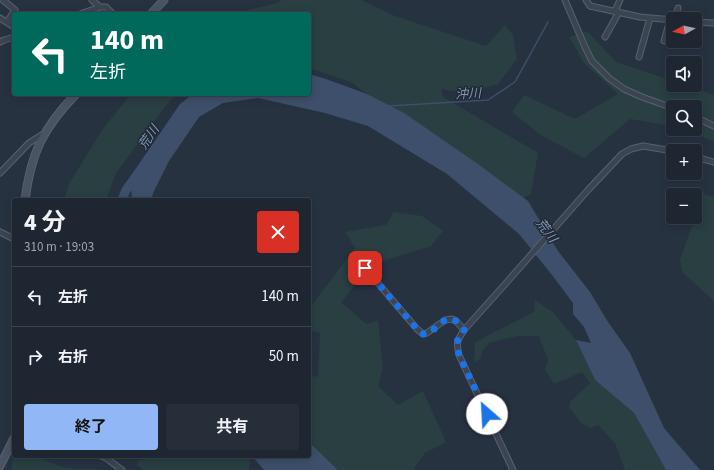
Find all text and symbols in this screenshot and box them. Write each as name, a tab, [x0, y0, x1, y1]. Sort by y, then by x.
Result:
north arrow	[666, 12, 702, 48]
map controls	[666, 12, 702, 224]
text: 140 m	[90, 20, 164, 60]
icon: left	[24, 28, 76, 80]
button: sound	[666, 56, 702, 92]
text: 左折	[90, 60, 126, 85]
water label: 沖川	[455, 84, 483, 104]
button: search	[666, 100, 702, 136]
water label: 荒川	[134, 120, 165, 153]
button: +	[666, 144, 702, 180]
button: −	[666, 188, 702, 224]
text: 4 分	[24, 205, 65, 240]
button: close	[257, 211, 299, 253]
water label: 荒川	[531, 215, 562, 248]
text: 310 m · 19:03	[24, 238, 94, 256]
pin	[348, 251, 382, 285]
icon: arrive	[354, 257, 376, 279]
icon: left	[24, 286, 46, 308]
text: 140 m	[261, 286, 299, 307]
text: 左折	[58, 287, 88, 308]
icon: right	[24, 346, 46, 368]
text: 50 m	[269, 346, 299, 367]
text: 右折	[58, 347, 88, 368]
position arrow	[466, 393, 508, 435]
button: 終了	[24, 404, 158, 450]
button: 共有	[166, 404, 299, 450]

